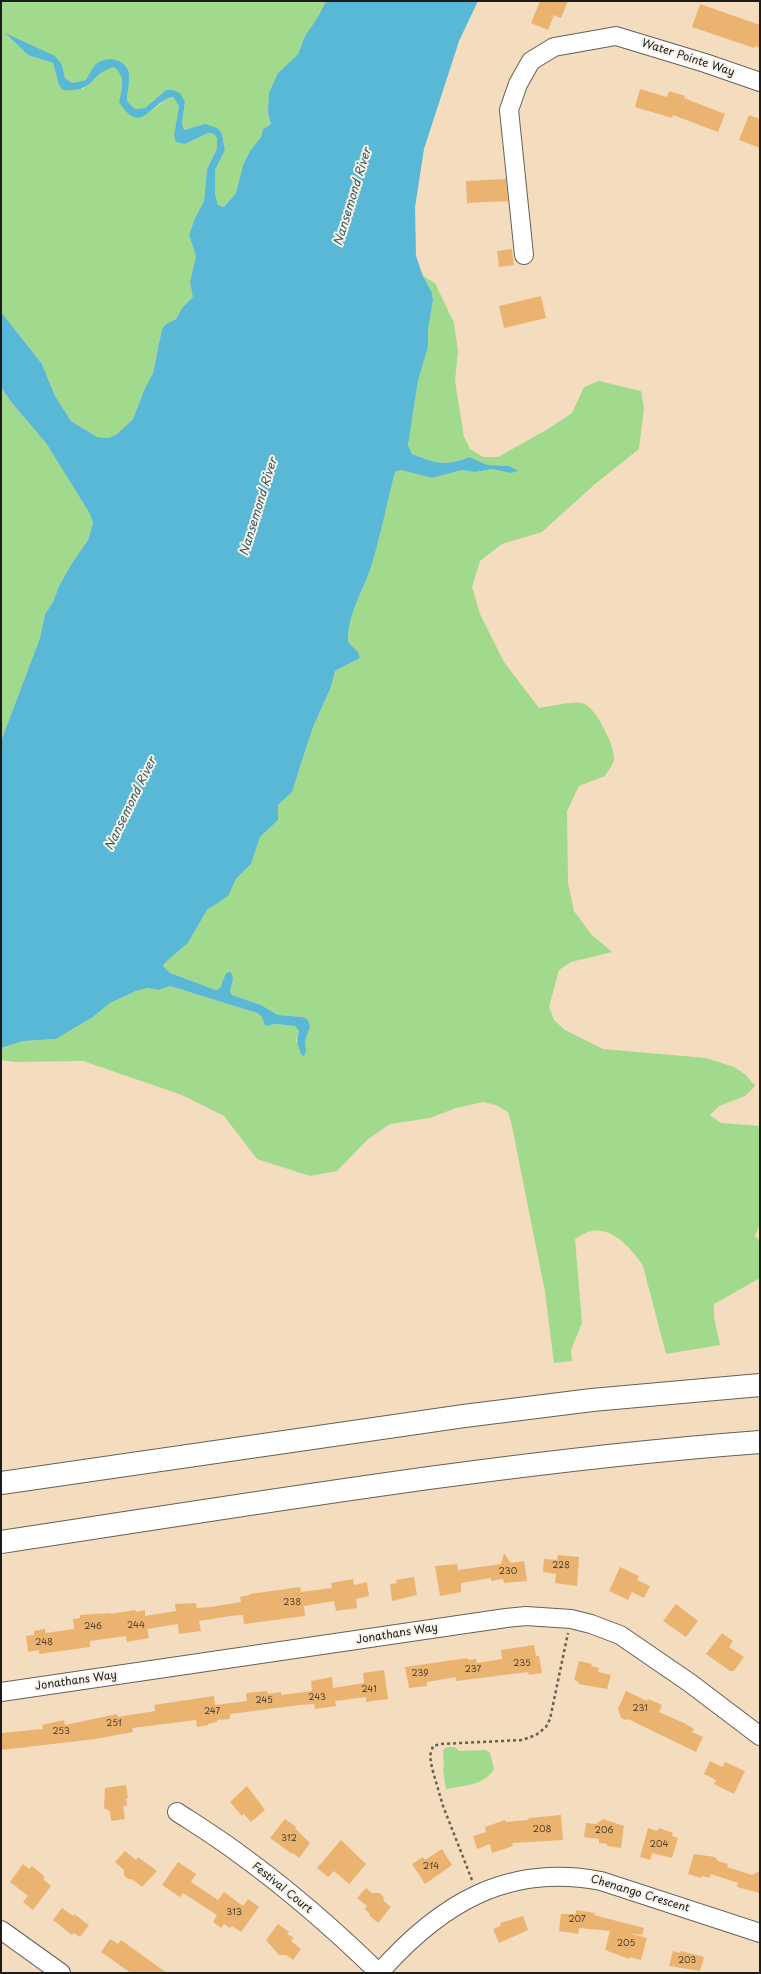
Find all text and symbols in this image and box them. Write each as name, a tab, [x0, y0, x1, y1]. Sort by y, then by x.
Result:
street label: Water Pointe Way	[640, 37, 736, 79]
water label: Nansemond River	[331, 146, 375, 248]
water label: Nansemond River	[237, 456, 281, 558]
water label: Nansemond River	[102, 755, 160, 853]
house number: 228	[552, 1561, 570, 1571]
house number: 230	[499, 1567, 517, 1577]
house number: 238	[283, 1598, 301, 1608]
house number: 244	[127, 1621, 145, 1631]
street label: Jonathans Way	[355, 1621, 439, 1647]
house number: 246	[84, 1622, 102, 1632]
house number: 248	[35, 1638, 53, 1648]
house number: 235	[513, 1659, 531, 1669]
house number: 237	[465, 1665, 481, 1675]
street label: Jonathans Way	[34, 1669, 118, 1693]
house number: 239	[411, 1669, 429, 1679]
house number: 241	[361, 1685, 377, 1695]
house number: 243	[308, 1693, 326, 1703]
house number: 245	[255, 1696, 273, 1706]
house number: 231	[632, 1704, 648, 1714]
house number: 247	[204, 1707, 220, 1717]
house number: 251	[106, 1719, 122, 1729]
house number: 253	[52, 1727, 70, 1737]
house number: 208	[533, 1825, 551, 1835]
house number: 206	[595, 1826, 613, 1836]
house number: 312	[281, 1834, 297, 1844]
house number: 204	[650, 1840, 668, 1850]
street label: Festival Court	[249, 1860, 315, 1916]
house number: 214	[423, 1862, 439, 1872]
street label: Chenango Crescent	[589, 1873, 691, 1915]
house number: 313	[226, 1908, 242, 1918]
house number: 207	[568, 1915, 586, 1925]
house number: 205	[617, 1939, 635, 1949]
house number: 203	[678, 1956, 696, 1966]

